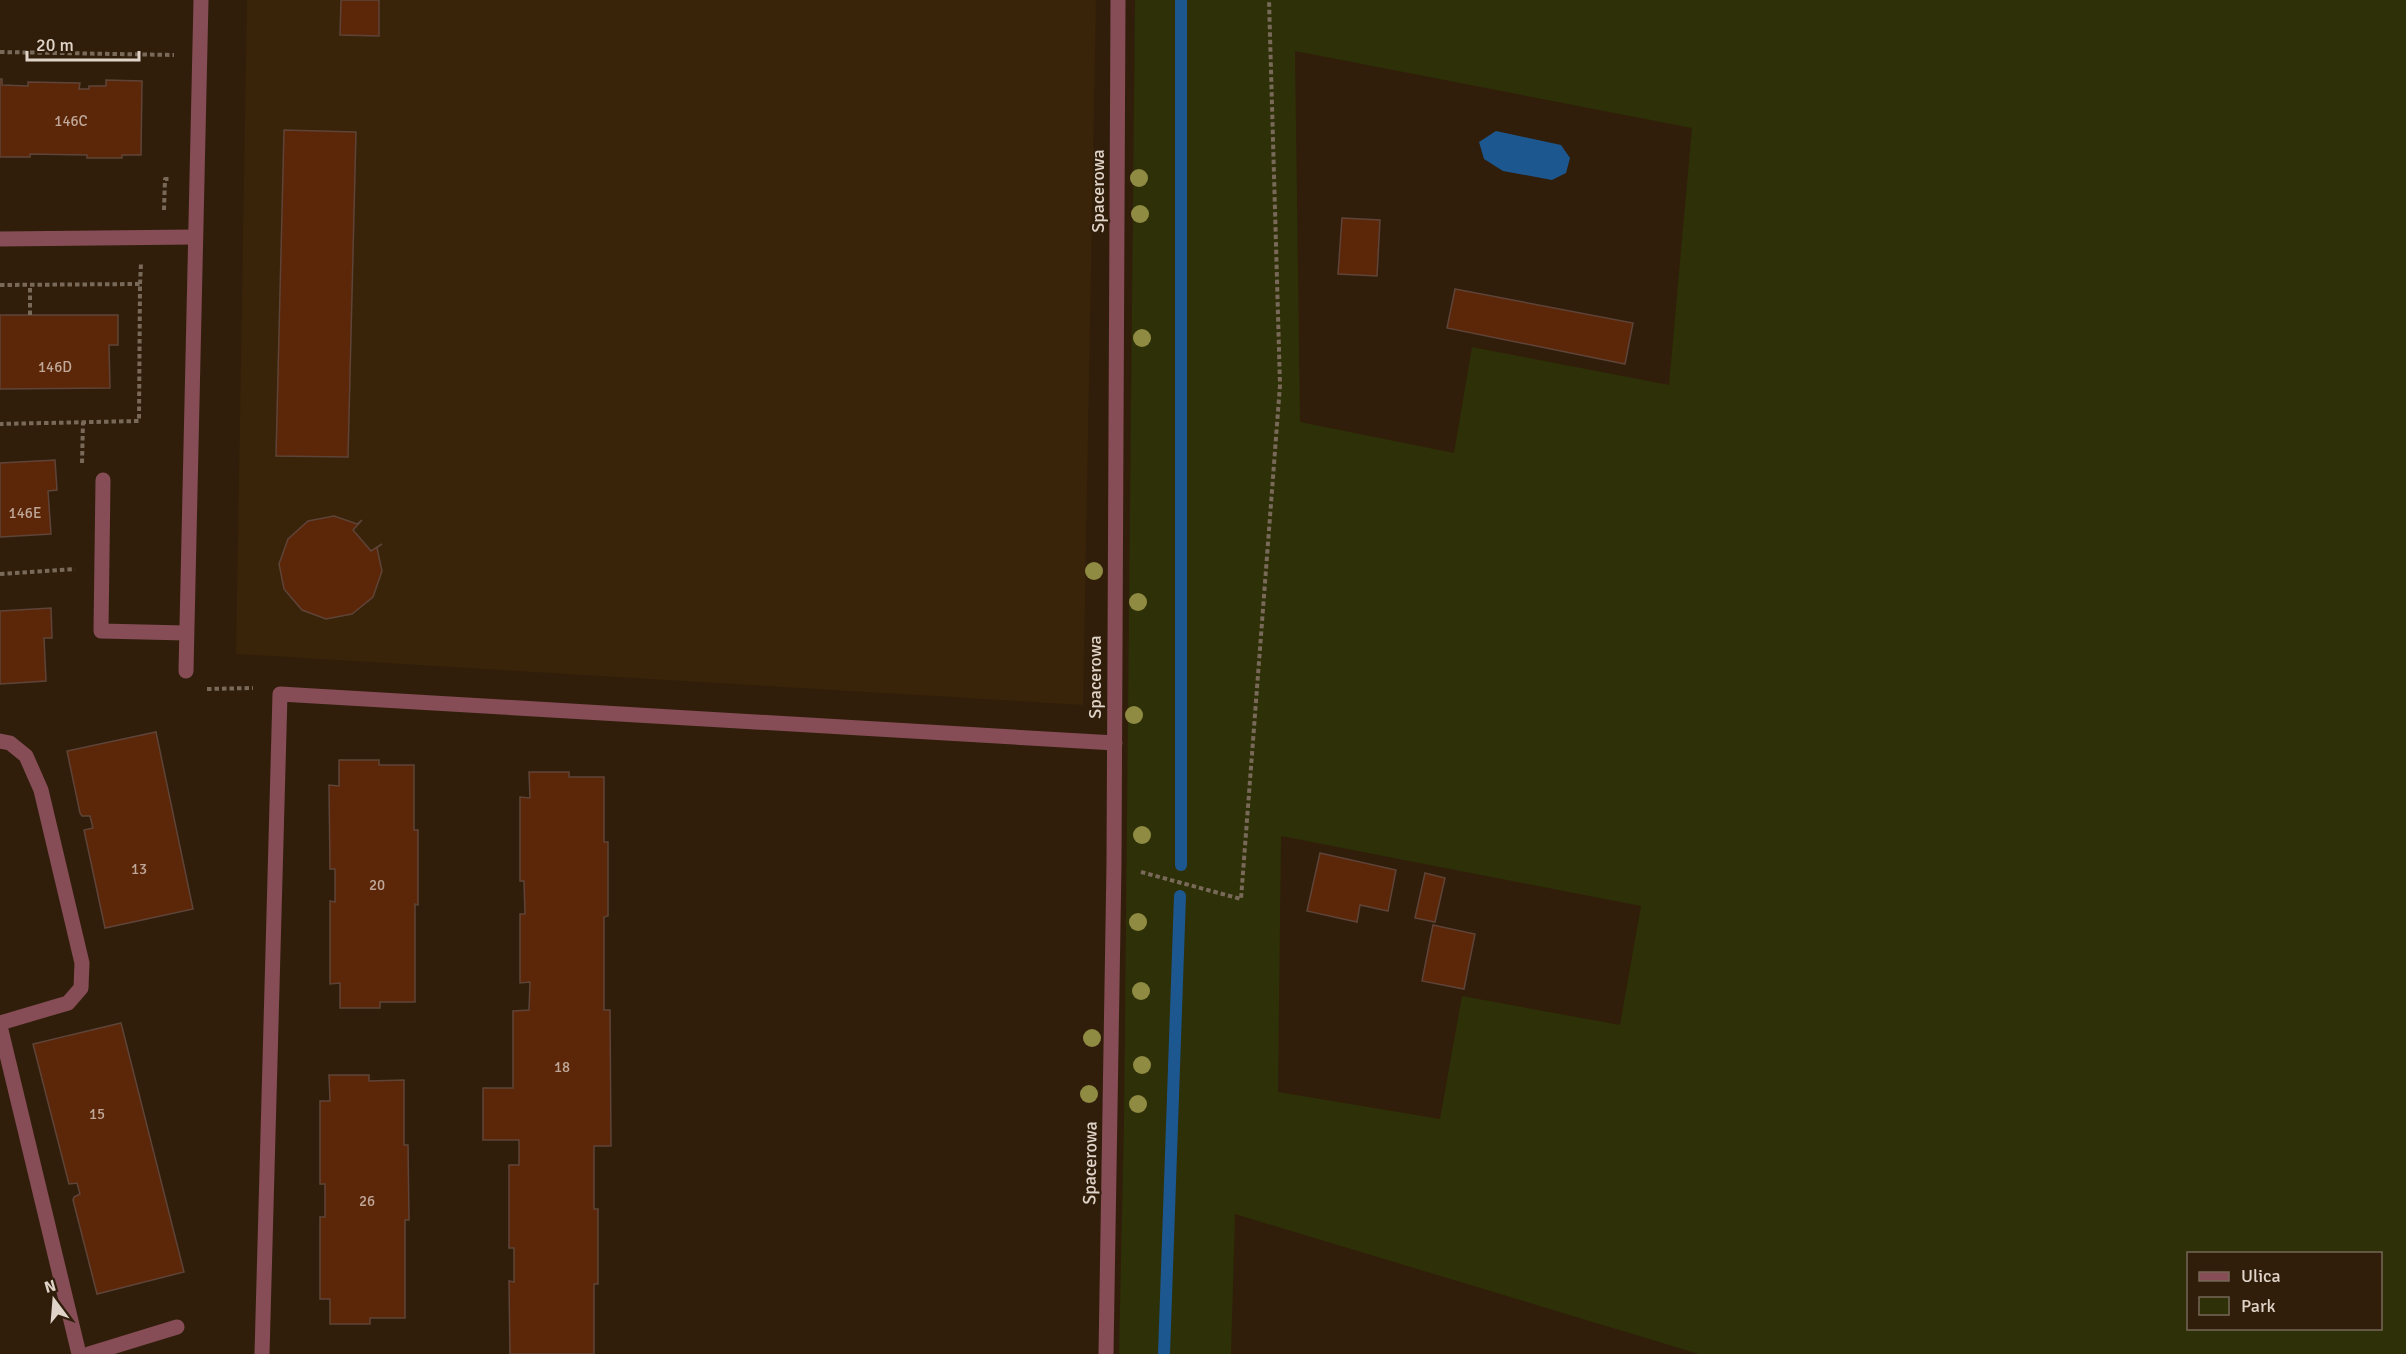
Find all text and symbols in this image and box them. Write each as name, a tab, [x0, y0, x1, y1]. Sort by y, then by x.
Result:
scale bar	[27, 24, 140, 62]
text: 20 m	[36, 34, 74, 56]
house number: 146C	[54, 112, 88, 130]
street label: Spacerowa	[1087, 149, 1109, 233]
house number: 146D	[38, 358, 72, 376]
house number: 146E	[9, 504, 41, 522]
street label: Spacerowa	[1084, 635, 1106, 719]
house number: 13	[131, 860, 147, 878]
house number: 20	[369, 876, 385, 894]
house number: 18	[554, 1058, 570, 1076]
house number: 15	[89, 1105, 105, 1123]
street label: Spacerowa	[1078, 1121, 1102, 1205]
house number: 26	[359, 1192, 375, 1210]
legend	[2187, 1252, 2382, 1330]
text: Ulica	[2241, 1265, 2281, 1287]
north arrow	[24, 1270, 84, 1330]
text: N	[42, 1275, 58, 1298]
text: Park	[2241, 1295, 2276, 1317]

